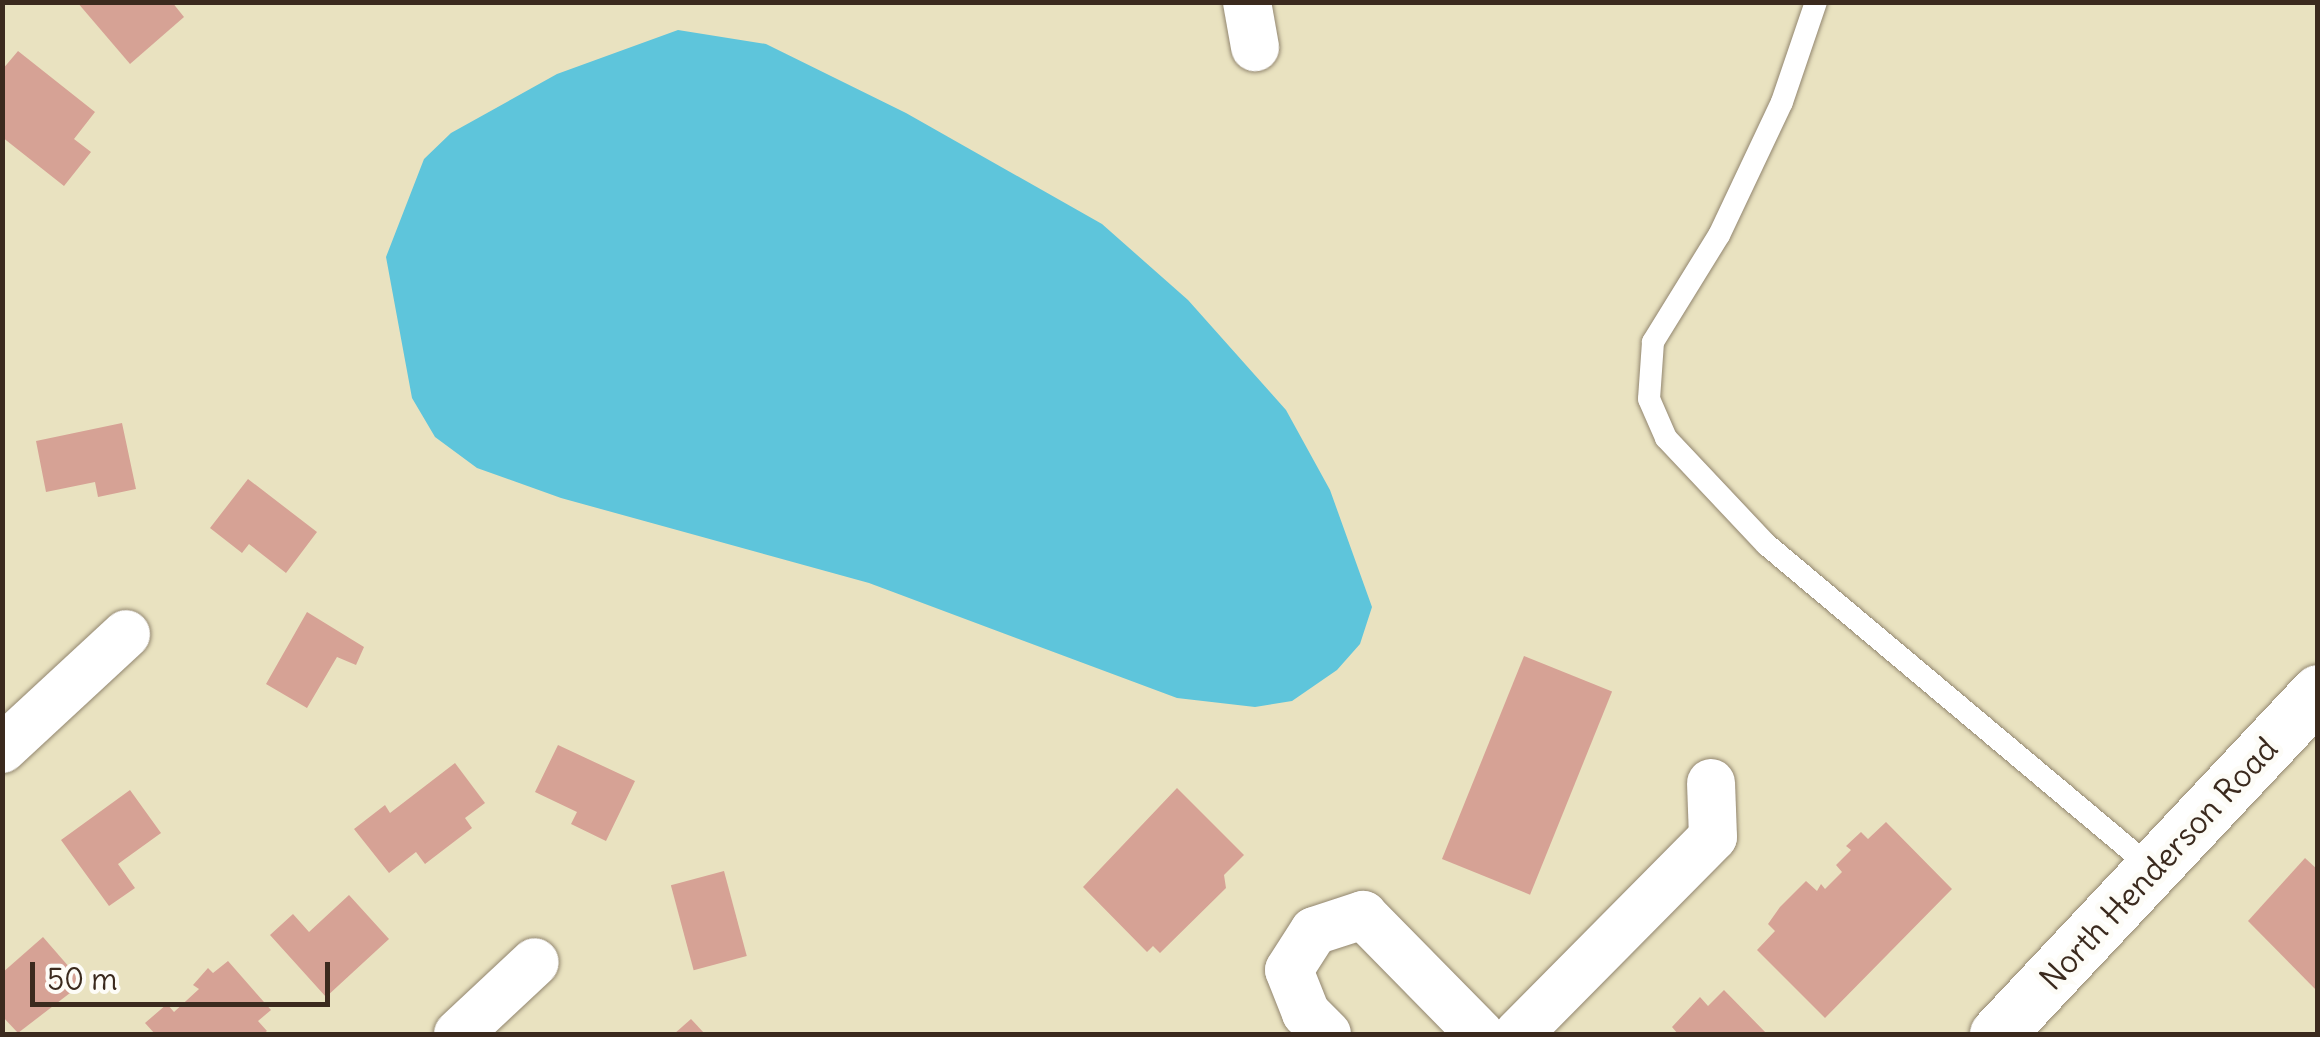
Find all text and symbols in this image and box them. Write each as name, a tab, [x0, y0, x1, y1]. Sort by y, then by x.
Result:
street label: North Henderson Road	[2032, 730, 2286, 998]
scale bar	[35, 942, 335, 1004]
text: 50 m	[47, 960, 117, 998]

